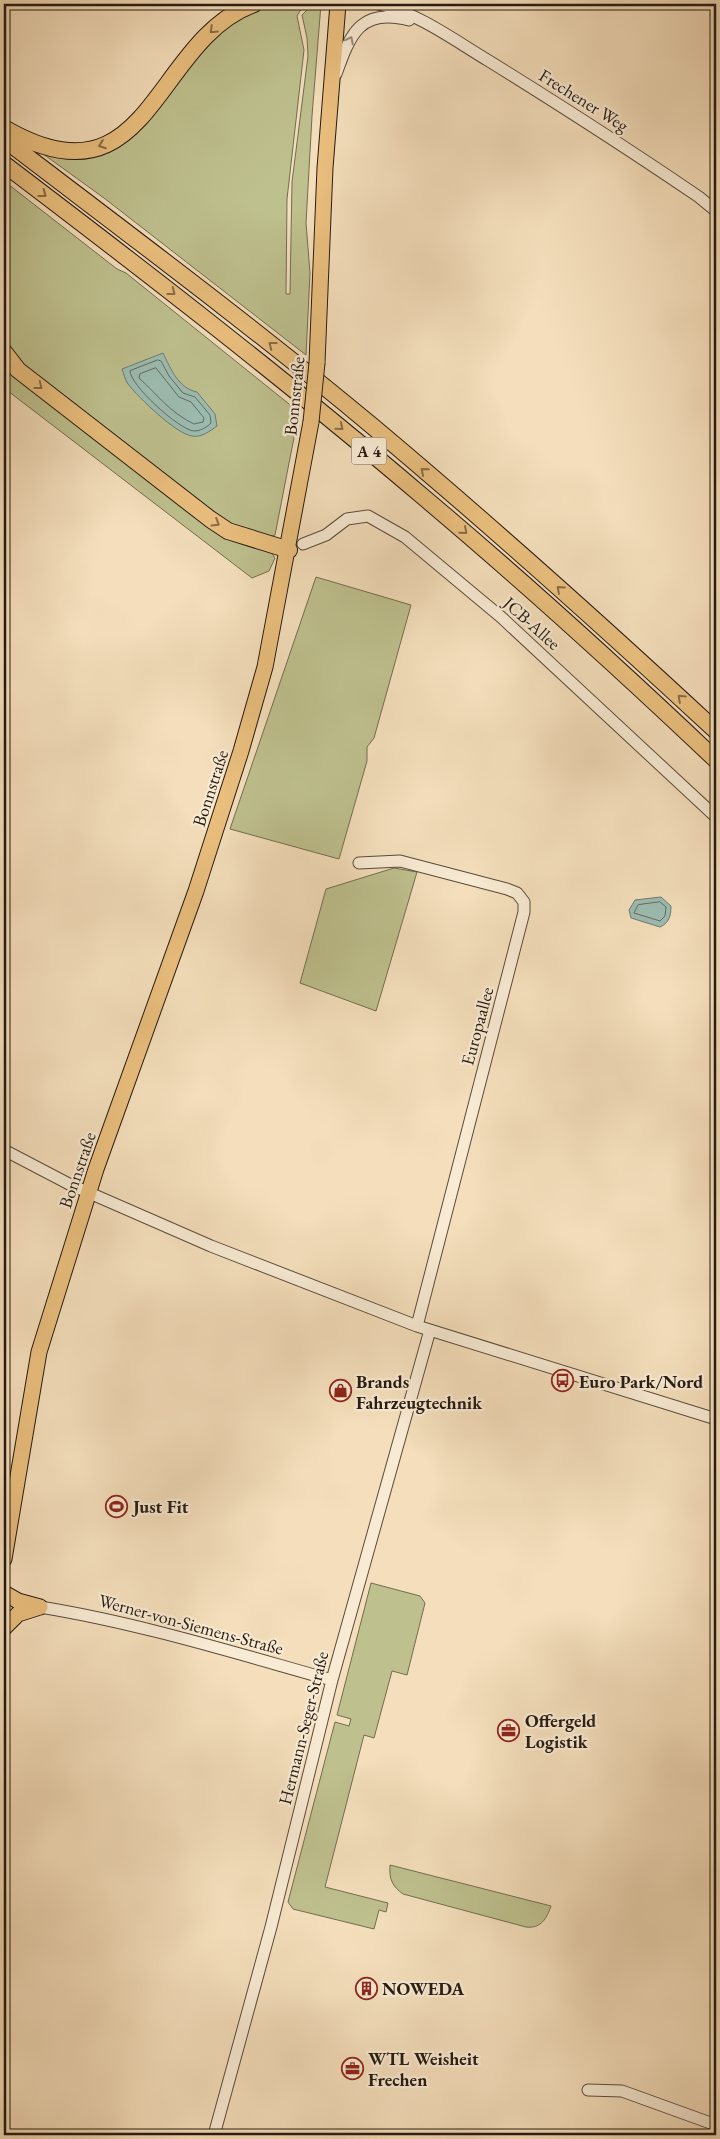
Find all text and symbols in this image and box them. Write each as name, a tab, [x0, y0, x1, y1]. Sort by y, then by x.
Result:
one-way arrow	[210, 24, 219, 33]
one-way arrow	[343, 36, 354, 45]
street label: Frechener Weg	[535, 63, 633, 137]
one-way arrow	[98, 139, 107, 149]
one-way arrow	[37, 188, 46, 196]
one-way arrow	[166, 287, 175, 295]
one-way arrow	[269, 343, 278, 351]
street label: Bonnstraße	[278, 355, 310, 437]
one-way arrow	[33, 381, 42, 390]
one-way arrow	[334, 421, 343, 430]
road number: A 4	[352, 438, 386, 464]
one-way arrow	[421, 468, 430, 477]
one-way arrow	[210, 517, 219, 527]
one-way arrow	[458, 526, 467, 534]
one-way arrow	[557, 586, 566, 595]
street label: JCB-Allee	[497, 590, 565, 655]
one-way arrow	[677, 695, 686, 704]
street label: Bonnstraße	[187, 747, 233, 829]
street label: Europaallee	[455, 984, 499, 1068]
street label: Bonnstraße	[53, 1129, 101, 1211]
bus stop icon: Euro Park/Nord	[551, 1369, 575, 1393]
place label: Brands Fahrzeugtechnik	[356, 1370, 483, 1414]
place label: Euro Park/Nord	[579, 1370, 703, 1393]
shop icon: Brands Fahrzeugtechnik	[328, 1379, 352, 1403]
sports icon: Just Fit	[105, 1494, 129, 1518]
place label: Just Fit	[131, 1495, 189, 1518]
street label: Werner-von-Siemens-Straße	[96, 1588, 286, 1660]
street label: Hermann-Seger-Straße	[273, 1649, 333, 1807]
place label: Offergeld Logistik	[525, 1709, 596, 1753]
office icon: Offergeld Logistik	[497, 1718, 521, 1742]
building icon: NOWEDA	[354, 1976, 378, 2000]
place label: NOWEDA	[382, 1977, 465, 2000]
place label: WTL Weisheit Frechen	[368, 2047, 479, 2091]
office icon: WTL Weisheit Frechen	[340, 2056, 364, 2080]

